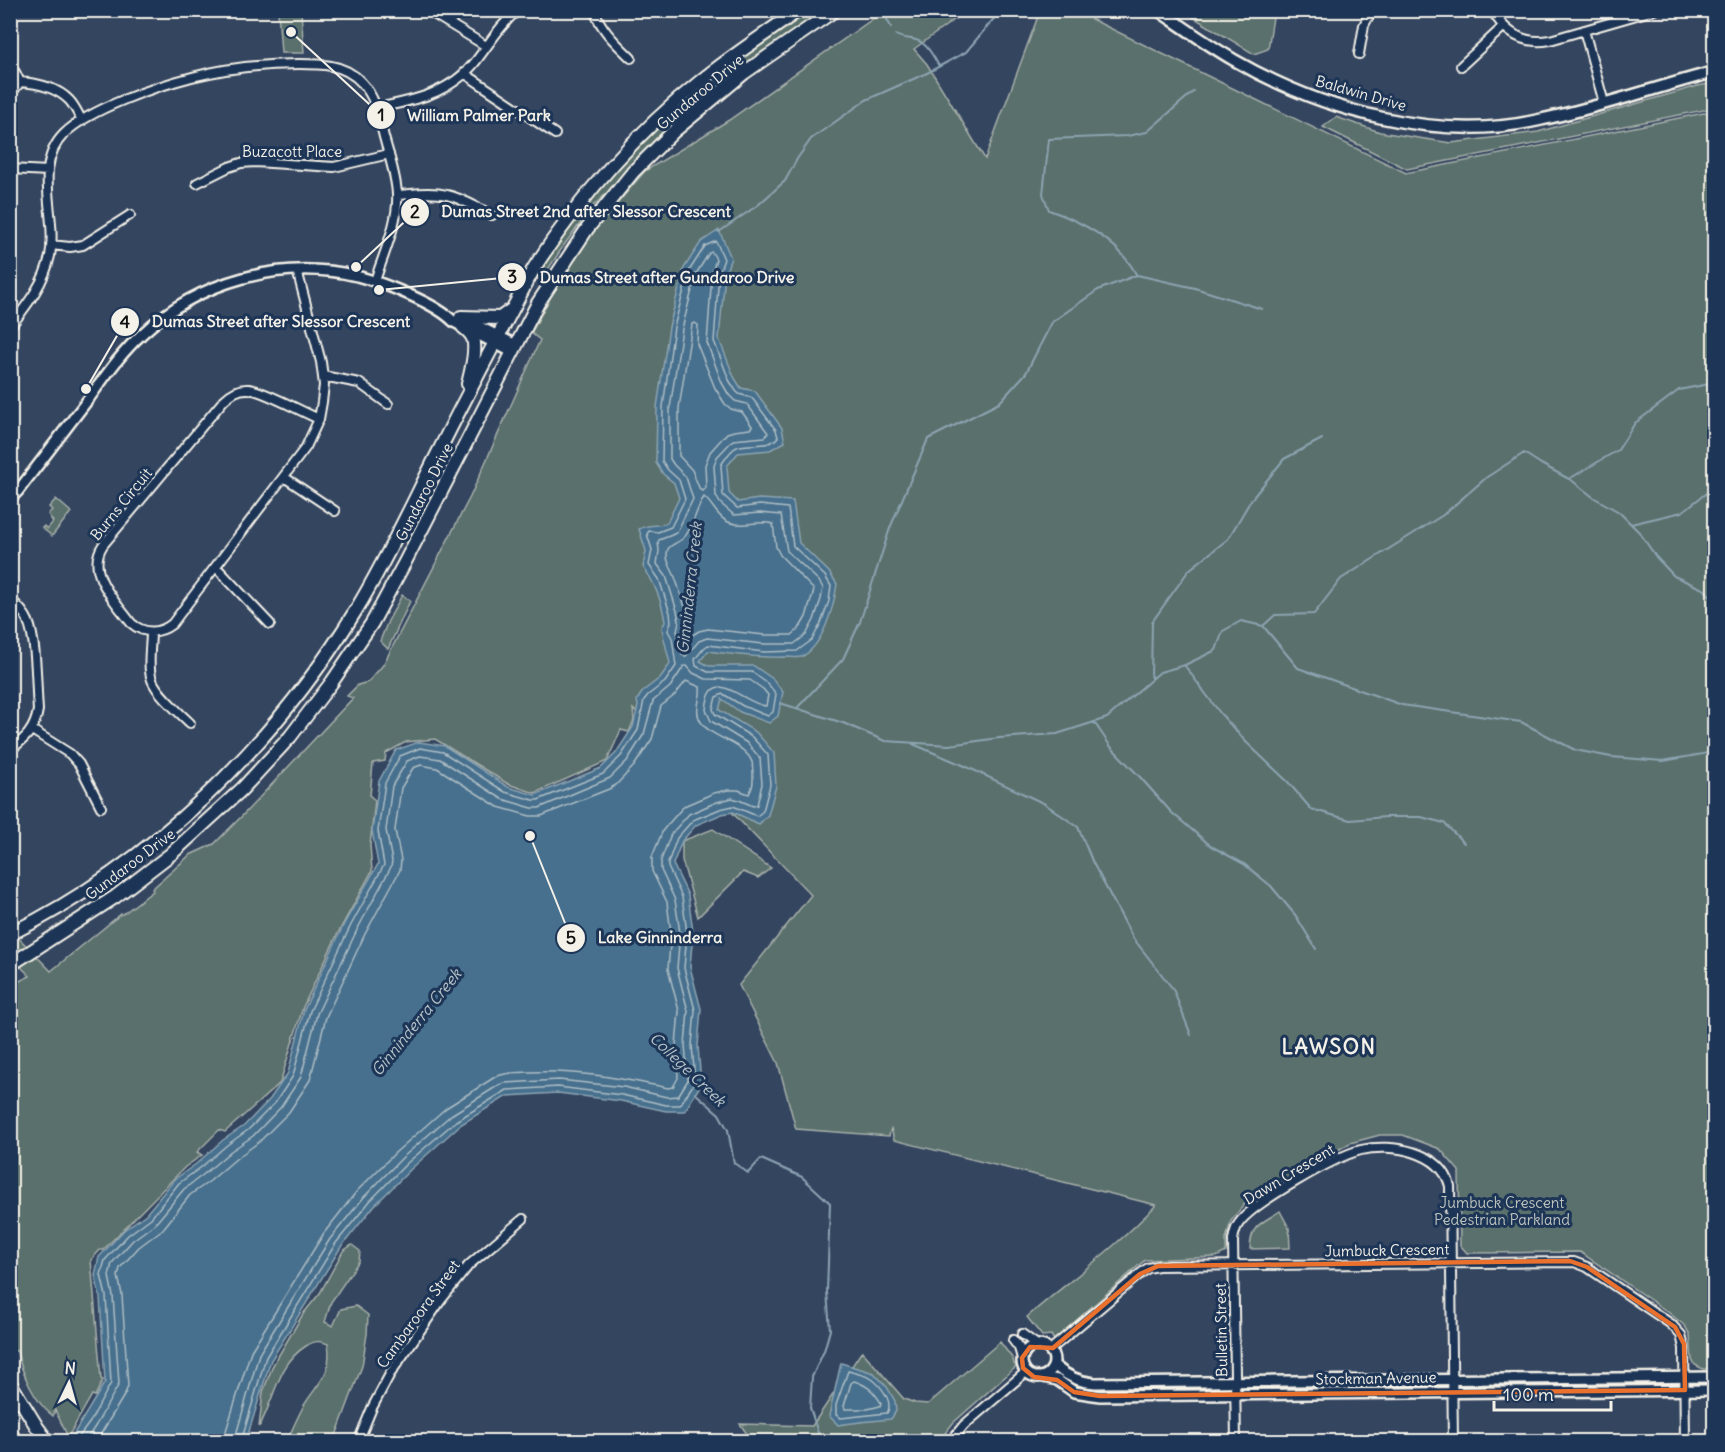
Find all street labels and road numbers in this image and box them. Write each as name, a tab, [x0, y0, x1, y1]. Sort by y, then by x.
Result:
street label: Gundaroo Drive	[653, 50, 747, 134]
street label: Baldwin Drive	[1313, 71, 1409, 115]
street label: Buzacott Place	[242, 142, 342, 161]
street label: Gundaroo Drive	[391, 440, 457, 544]
street label: Burns Circuit	[86, 464, 156, 544]
street label: Gundaroo Drive	[81, 824, 179, 904]
street label: Dawn Crescent	[1240, 1139, 1338, 1209]
street label: Jumbuck Crescent	[1324, 1239, 1450, 1261]
street label: Cambaroora Street	[372, 1256, 464, 1372]
street label: Bulletin Street	[1211, 1283, 1231, 1377]
street label: Stockman Avenue	[1315, 1367, 1437, 1389]

